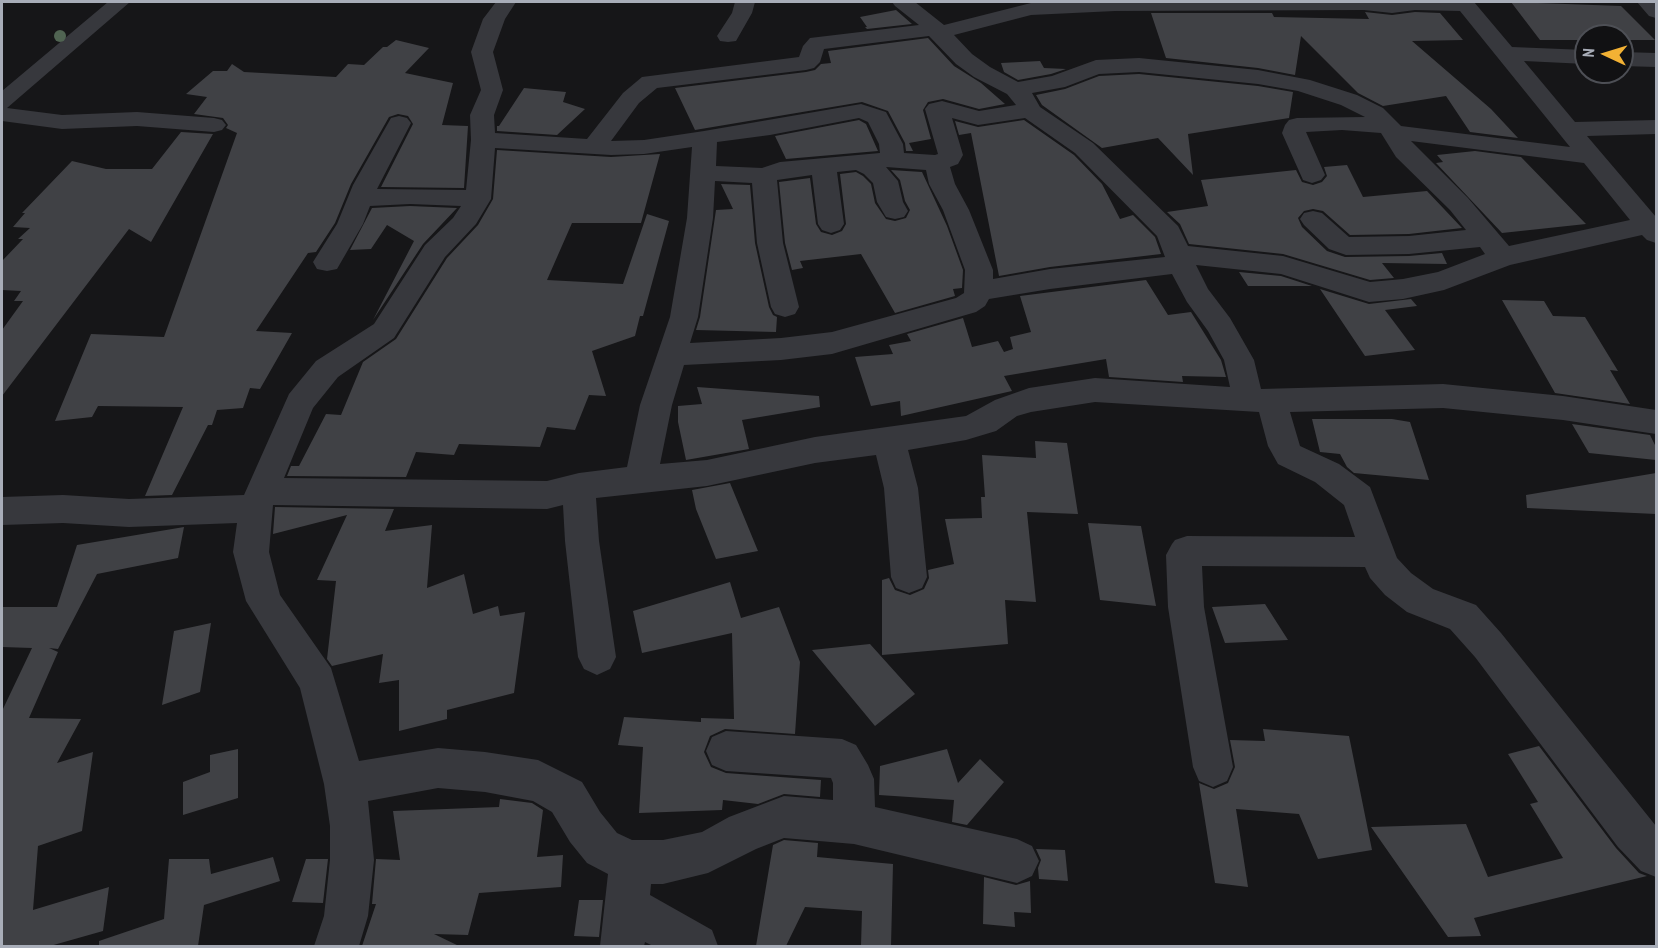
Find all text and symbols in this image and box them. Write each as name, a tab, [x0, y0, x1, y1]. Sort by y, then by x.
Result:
north arrow	[1574, 24, 1634, 84]
text: N	[1578, 48, 1598, 58]

